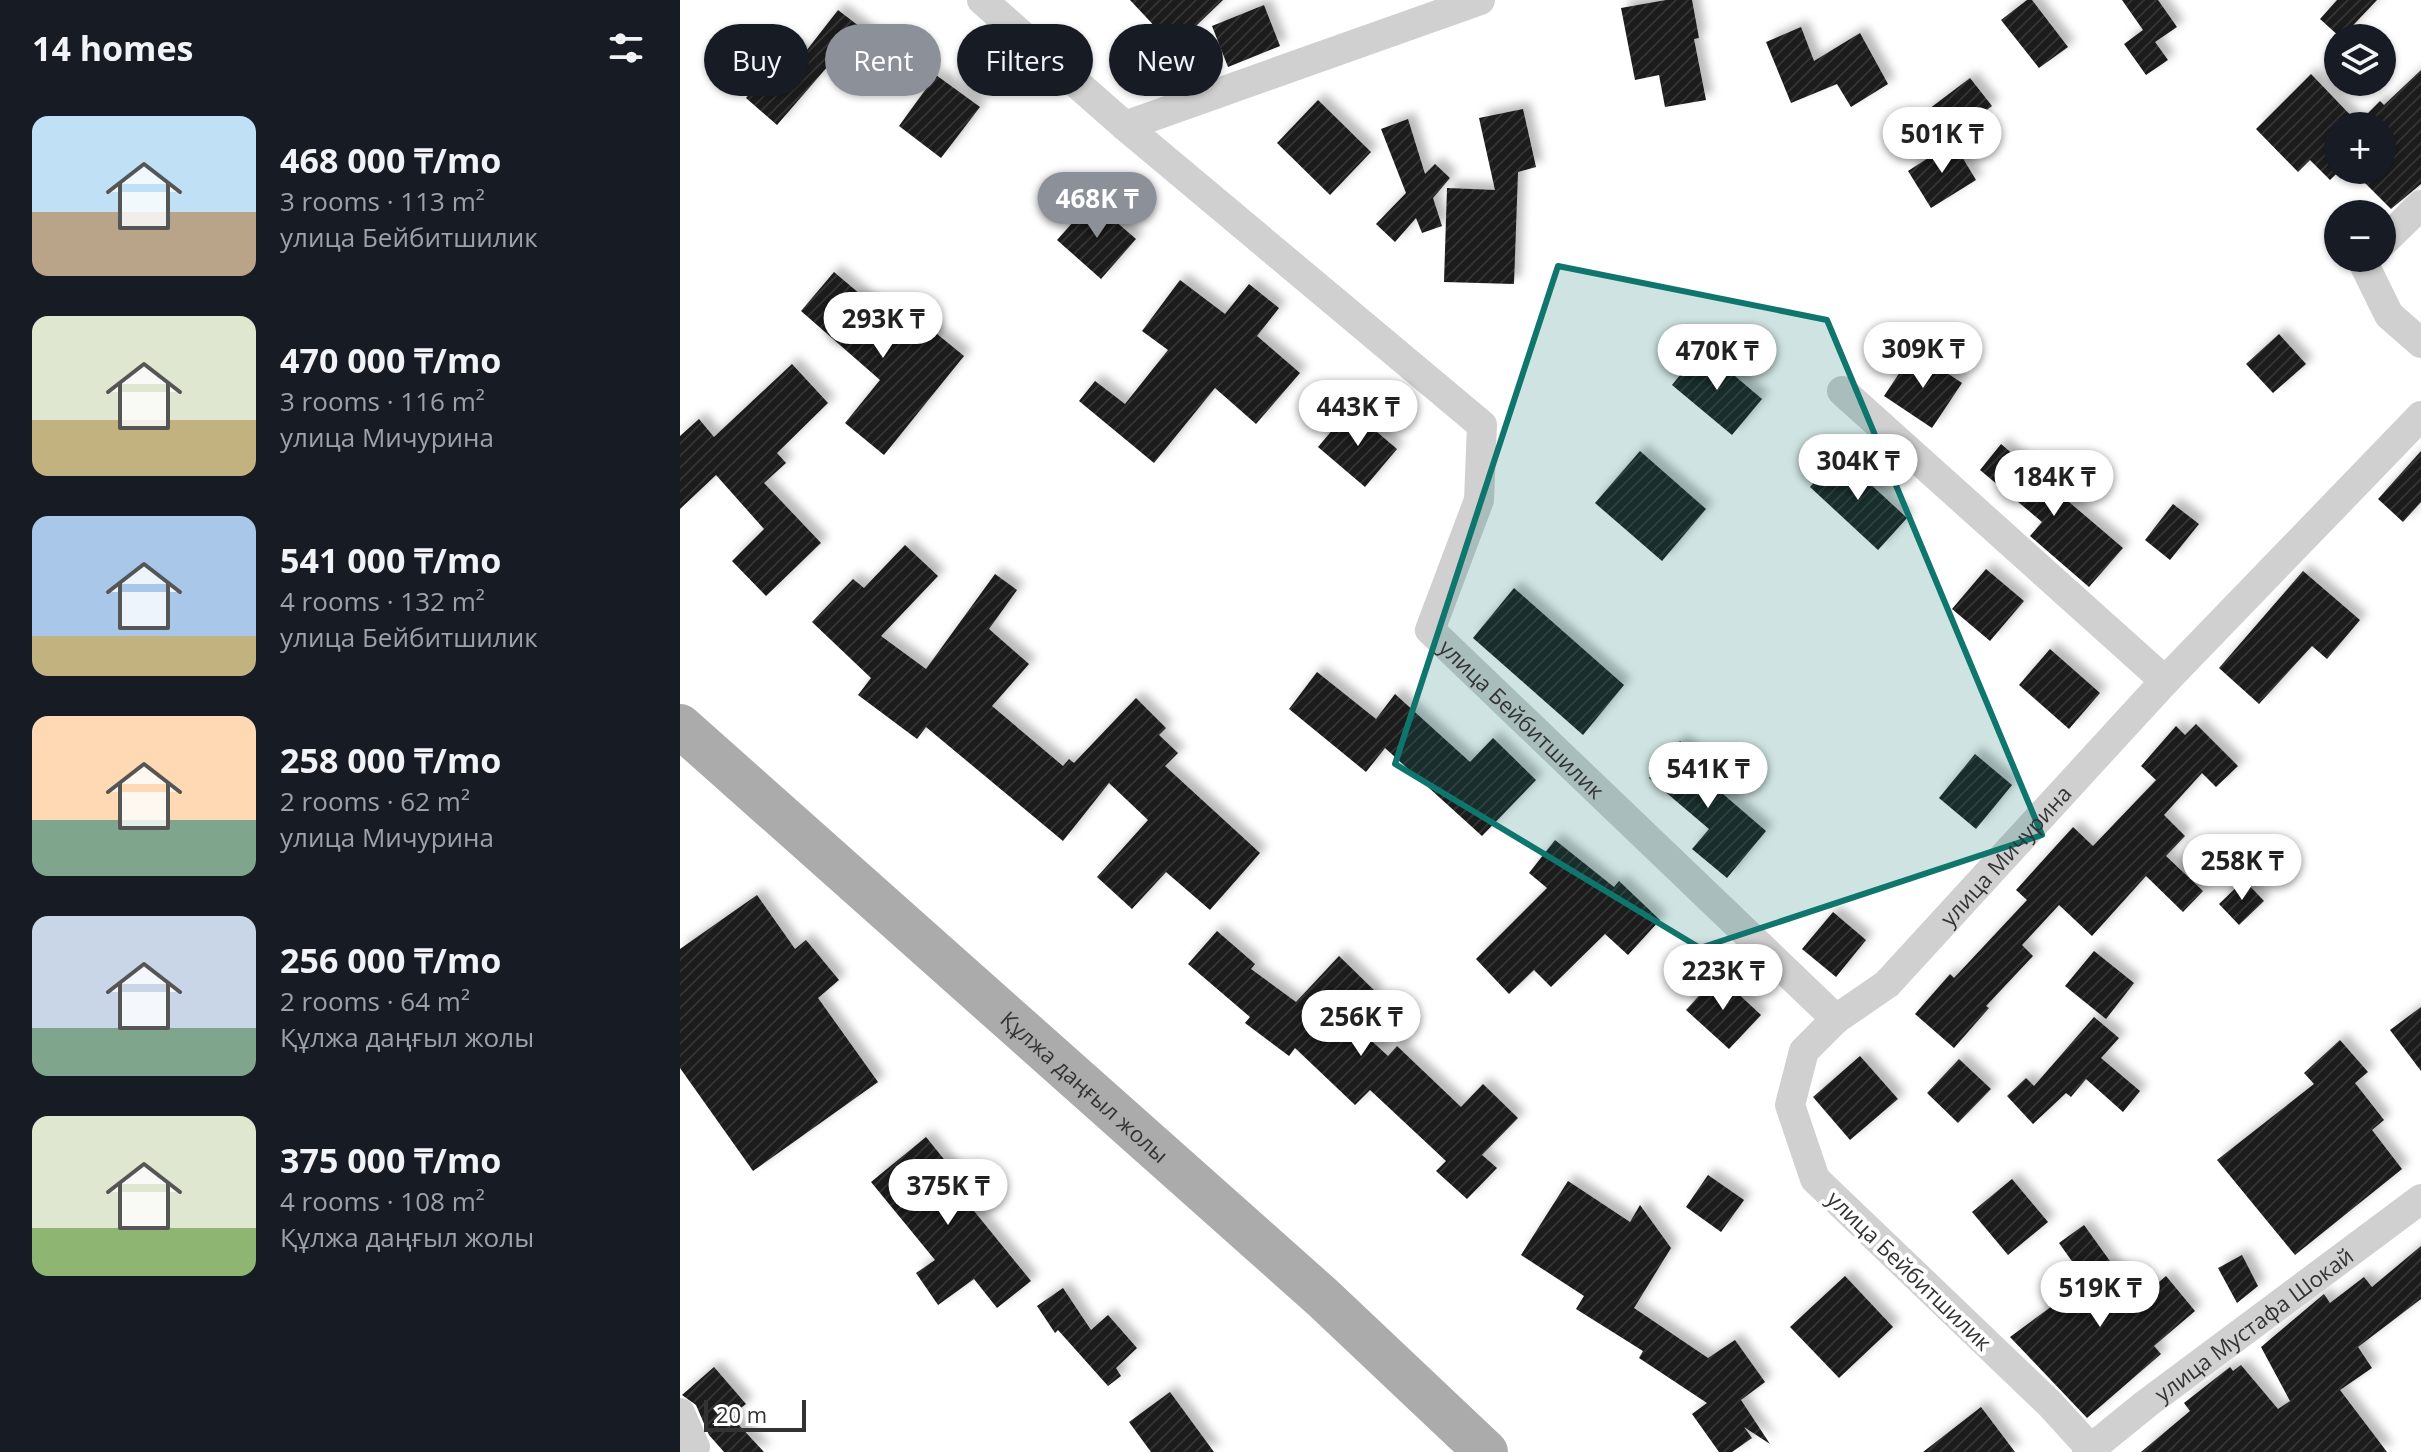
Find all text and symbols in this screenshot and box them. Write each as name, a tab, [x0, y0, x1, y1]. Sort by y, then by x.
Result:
chip: Buy	[704, 24, 809, 96]
chip: Rent	[825, 24, 941, 96]
chip: Filters	[957, 24, 1093, 96]
chip: New	[1109, 24, 1223, 96]
map controls	[2324, 24, 2396, 272]
button: layers	[2324, 24, 2396, 96]
text: 14 homes	[32, 25, 193, 71]
icon: filters	[604, 26, 648, 70]
pin: 501K ₸	[1877, 107, 2007, 175]
button: +	[2324, 112, 2396, 184]
text: 501K ₸	[1901, 115, 1983, 151]
text: 468 000 ₸/mo	[280, 137, 501, 183]
icon: home	[96, 148, 192, 244]
pin: 468K ₸	[1032, 172, 1162, 240]
text: 468K ₸	[1056, 180, 1138, 216]
text: 3 rooms · 113 m²	[280, 183, 485, 219]
button: −	[2324, 200, 2396, 272]
text: улица Бейбитшилик	[280, 219, 538, 255]
pin: 293K ₸	[818, 292, 948, 360]
text: 293K ₸	[842, 300, 924, 336]
pin: 309K ₸	[1858, 322, 1988, 390]
pin: 470K ₸	[1652, 324, 1782, 392]
text: 309K ₸	[1882, 330, 1964, 366]
text: 470K ₸	[1676, 332, 1758, 368]
text: 470 000 ₸/mo	[280, 337, 501, 383]
icon: home	[96, 348, 192, 444]
pin: 443K ₸	[1293, 380, 1423, 448]
text: 3 rooms · 116 m²	[280, 383, 485, 419]
text: 443K ₸	[1317, 388, 1399, 424]
text: улица Мичурина	[280, 419, 494, 455]
pin: 304K ₸	[1793, 434, 1923, 502]
text: 304K ₸	[1817, 442, 1899, 478]
pin: 184K ₸	[1989, 450, 2119, 518]
text: 184K ₸	[2013, 458, 2095, 494]
text: 541 000 ₸/mo	[280, 537, 501, 583]
icon: home	[96, 548, 192, 644]
text: 4 rooms · 132 m²	[280, 583, 485, 619]
text: улица Бейбитшилик	[280, 619, 538, 655]
street label: улица Бейбитшилик	[1433, 632, 1612, 805]
text: 258 000 ₸/mo	[280, 737, 501, 783]
pin: 541K ₸	[1643, 742, 1773, 810]
icon: home	[96, 748, 192, 844]
text: 541K ₸	[1667, 750, 1749, 786]
street label: улица Мичурина	[1933, 778, 2077, 932]
text: 2 rooms · 62 m²	[280, 783, 470, 819]
text: улица Мичурина	[280, 819, 494, 855]
pin: 258K ₸	[2177, 834, 2307, 902]
text: 258K ₸	[2201, 842, 2283, 878]
text: 256 000 ₸/mo	[280, 937, 501, 983]
pin: 223K ₸	[1658, 944, 1788, 1012]
icon: home	[96, 948, 192, 1044]
text: 223K ₸	[1682, 952, 1764, 988]
text: 2 rooms · 64 m²	[280, 983, 470, 1019]
pin: 256K ₸	[1296, 990, 1426, 1058]
text: 256K ₸	[1320, 998, 1402, 1034]
street label: Құлжа даңғыл жолы	[995, 1004, 1175, 1169]
text: Құлжа даңғыл жолы	[280, 1019, 534, 1055]
text: 375 000 ₸/mo	[280, 1137, 501, 1183]
icon: home	[96, 1148, 192, 1244]
pin: 375K ₸	[883, 1159, 1013, 1227]
text: 375K ₸	[907, 1167, 989, 1203]
text: 4 rooms · 108 m²	[280, 1183, 485, 1219]
street label: улица Бейбитшилик	[1821, 1183, 1999, 1357]
text: Құлжа даңғыл жолы	[280, 1219, 534, 1255]
street label: улица Мустафа Шокай	[2148, 1240, 2359, 1408]
pin: 519K ₸	[2035, 1261, 2165, 1329]
text: 519K ₸	[2059, 1269, 2141, 1305]
scale bar	[704, 1396, 806, 1432]
text: 20 m	[716, 1399, 767, 1429]

